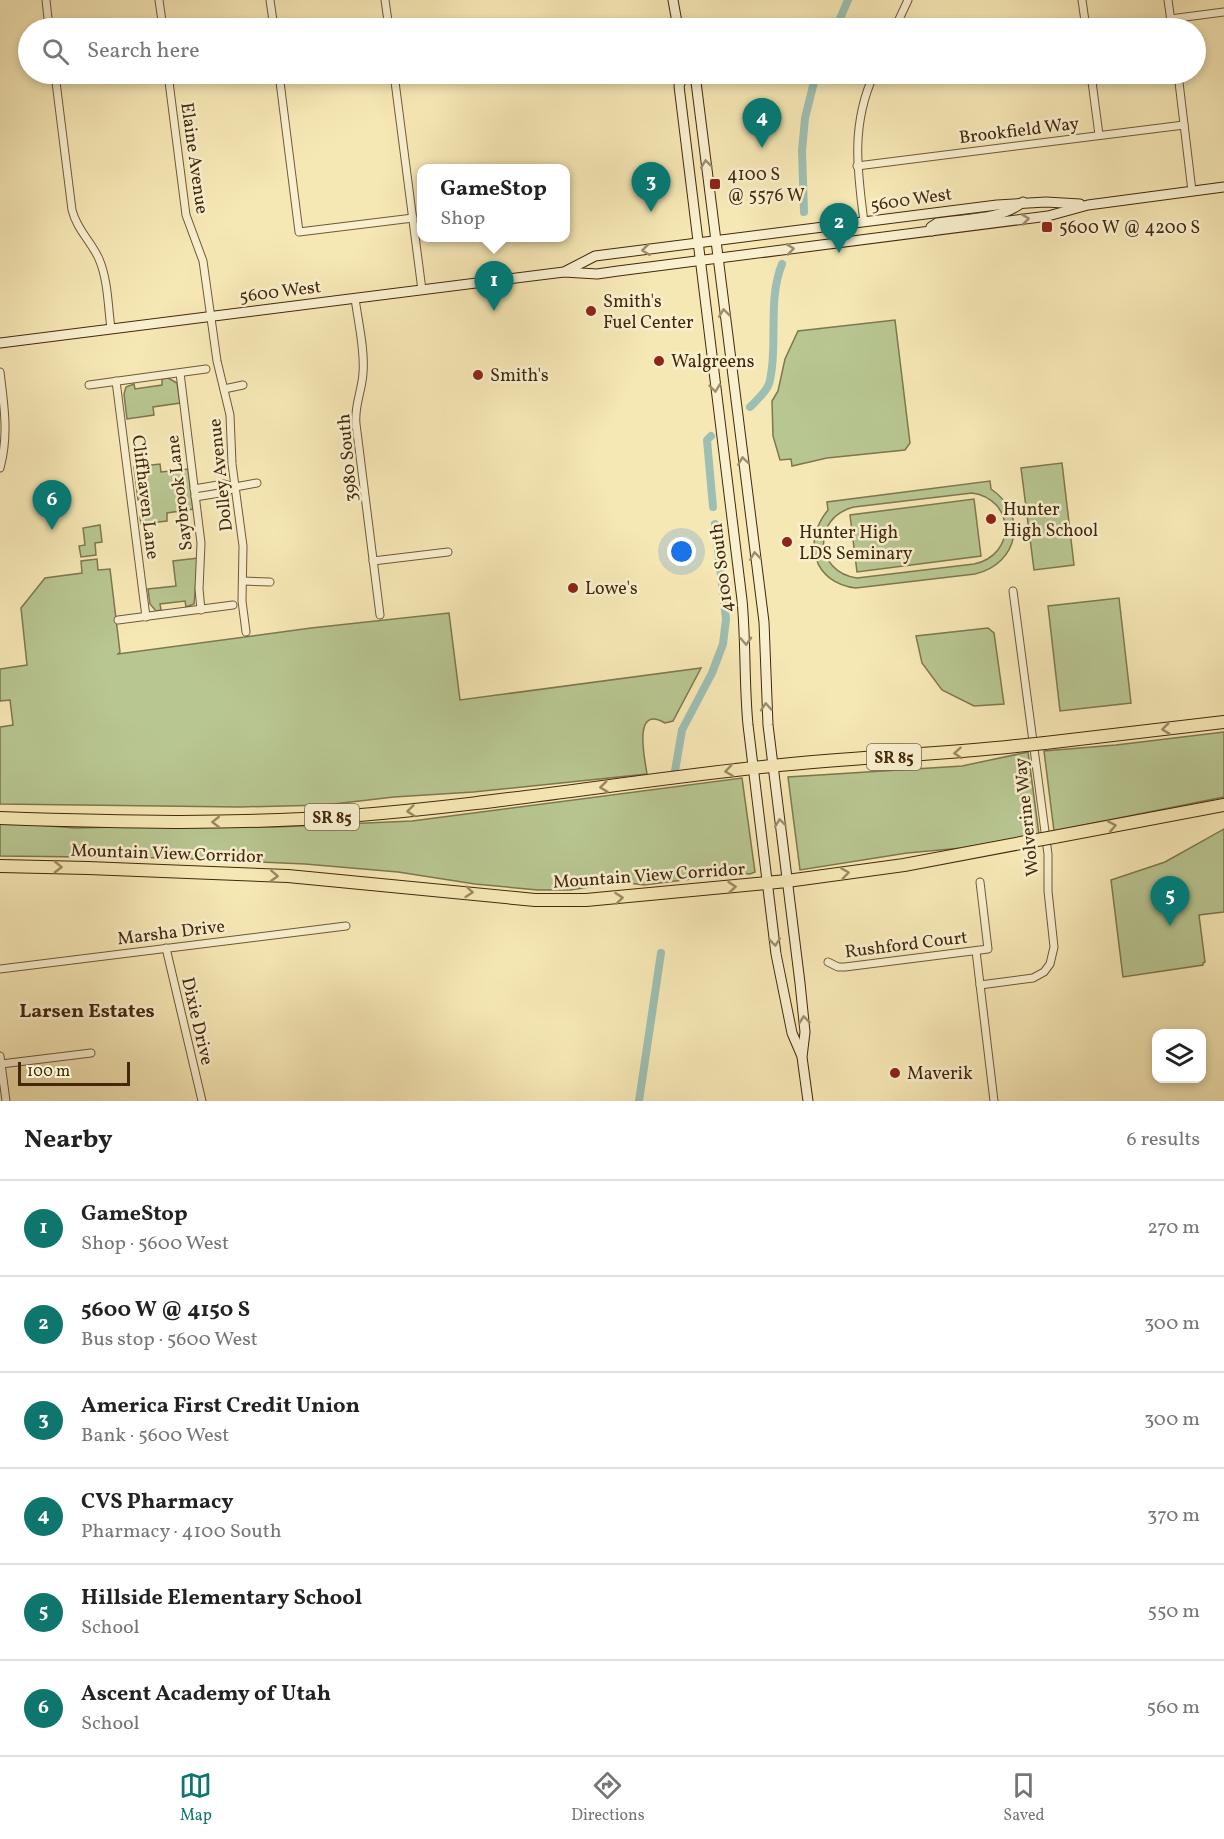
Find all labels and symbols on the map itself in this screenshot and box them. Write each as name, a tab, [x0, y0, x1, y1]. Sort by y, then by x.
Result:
pin: 4	[742, 98, 782, 148]
street label: Elaine Avenue	[173, 101, 214, 216]
street label: Brookfield Way	[958, 112, 1081, 151]
one-way arrow	[700, 160, 712, 169]
pin: 3	[632, 162, 670, 212]
place label: 4100 S @ 5576 W	[727, 163, 805, 209]
marker: 4100 S @ 5576 W	[708, 177, 722, 191]
street label: 5600 West	[869, 182, 954, 219]
pin: 2	[820, 204, 858, 253]
one-way arrow	[1021, 213, 1030, 226]
place label: 5600 W @ 4200 S	[1059, 216, 1200, 241]
marker: 5600 W @ 4200 S	[1040, 220, 1054, 234]
one-way arrow	[642, 243, 651, 255]
one-way arrow	[786, 243, 795, 256]
pin: 1	[474, 262, 514, 311]
street label: 5600 West	[238, 275, 322, 310]
place label: Smith's Fuel Center	[603, 290, 694, 336]
marker: Smith's Fuel Center	[584, 304, 598, 318]
one-way arrow	[718, 309, 731, 318]
place label: Walgreens	[671, 350, 754, 375]
marker: Walgreens	[652, 354, 666, 368]
place label: Smith's	[490, 364, 549, 389]
marker: Smith's	[471, 368, 485, 382]
one-way arrow	[709, 383, 721, 392]
street label: 3980 South	[332, 412, 365, 503]
street label: Dolley Avenue	[203, 417, 240, 533]
street label: Cliffhaven Lane	[124, 434, 165, 561]
street label: Saybrook Lane	[161, 434, 200, 552]
one-way arrow	[737, 456, 749, 466]
pin: 6	[32, 480, 72, 530]
place label: Hunter High School	[1003, 498, 1098, 544]
marker: Hunter High School	[984, 512, 998, 526]
street label: 4100 South	[705, 521, 740, 614]
place label: Hunter High LDS Seminary	[799, 521, 913, 567]
marker: Hunter High LDS Seminary	[780, 535, 794, 549]
your location	[667, 537, 696, 566]
one-way arrow	[750, 551, 762, 560]
place label: Lowe's	[585, 577, 638, 602]
marker: Lowe's	[566, 581, 580, 595]
one-way arrow	[739, 637, 752, 646]
one-way arrow	[760, 703, 773, 712]
one-way arrow	[1161, 722, 1170, 735]
road number: SR 85	[867, 744, 921, 770]
one-way arrow	[954, 746, 963, 759]
street label: Wolverine Way	[1009, 756, 1046, 878]
one-way arrow	[725, 764, 734, 777]
one-way arrow	[600, 780, 609, 793]
road number: SR 85	[305, 804, 359, 830]
one-way arrow	[406, 804, 415, 817]
one-way arrow	[212, 815, 221, 828]
one-way arrow	[774, 819, 787, 828]
one-way arrow	[1107, 820, 1117, 833]
street label: Mountain View Corridor	[70, 839, 264, 870]
street label: Mountain View Corridor	[552, 857, 747, 896]
one-way arrow	[54, 861, 63, 873]
one-way arrow	[841, 868, 850, 880]
one-way arrow	[270, 869, 279, 882]
pin: 5	[1150, 876, 1190, 926]
one-way arrow	[728, 881, 737, 894]
one-way arrow	[464, 886, 473, 899]
one-way arrow	[615, 892, 624, 905]
street label: Marsha Drive	[116, 914, 226, 952]
street label: Rushford Court	[843, 926, 969, 965]
one-way arrow	[768, 937, 781, 946]
street label: Dixie Drive	[174, 975, 219, 1068]
district label: Larsen Estates	[19, 998, 155, 1026]
one-way arrow	[798, 1016, 811, 1025]
scale bar	[18, 1059, 130, 1086]
place label: Maverik	[907, 1062, 973, 1087]
marker: Maverik	[888, 1066, 902, 1080]

